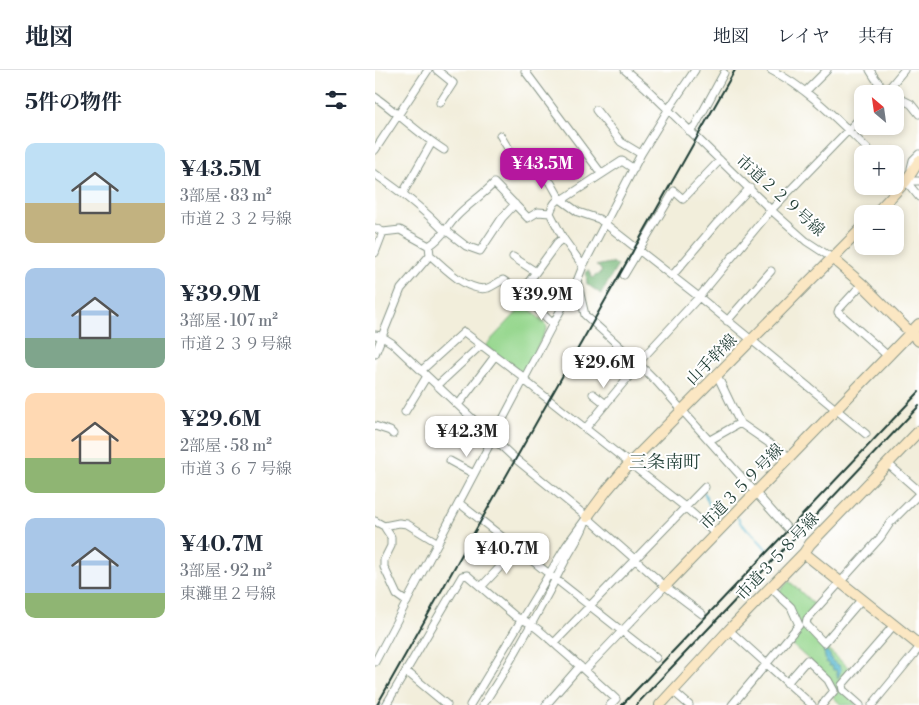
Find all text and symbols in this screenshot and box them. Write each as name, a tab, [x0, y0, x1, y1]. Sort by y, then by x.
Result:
text: 地図	[25, 23, 73, 53]
text: 地図	[713, 25, 749, 48]
text: レイヤ	[777, 25, 830, 48]
text: 共有	[858, 25, 894, 48]
north arrow	[854, 85, 904, 135]
map controls	[854, 85, 904, 255]
icon: filters	[322, 86, 350, 114]
text: 5件の物件	[25, 90, 122, 116]
button: +	[854, 145, 904, 195]
pin: ¥43.5M	[501, 148, 583, 190]
street label: 市道２２９号線	[732, 151, 829, 241]
text: ¥43.5M	[511, 154, 573, 174]
text: ¥43.5M	[180, 157, 261, 183]
icon: home	[65, 163, 125, 223]
text: 3部屋 · 83 m²	[180, 186, 272, 206]
button: −	[854, 205, 904, 255]
text: 市道２３２号線	[180, 209, 292, 229]
pin: ¥39.9M	[501, 278, 583, 321]
text: ¥39.9M	[180, 282, 260, 308]
text: ¥39.9M	[511, 285, 573, 305]
icon: home	[65, 288, 125, 348]
text: 3部屋 · 107 m²	[180, 311, 278, 331]
street label: 山手幹線	[682, 330, 741, 389]
text: 市道２３９号線	[180, 334, 292, 354]
pin: ¥29.6M	[563, 346, 645, 389]
text: ¥29.6M	[573, 353, 635, 373]
text: ¥29.6M	[180, 407, 261, 433]
icon: home	[65, 413, 125, 473]
pin: ¥42.3M	[426, 416, 508, 458]
text: ¥42.3M	[436, 422, 498, 442]
text: 2部屋 · 58 m²	[180, 436, 272, 456]
street label: 市道３５９号線	[696, 439, 788, 534]
district label: 三条南町	[629, 451, 701, 474]
text: 市道３６７号線	[180, 459, 292, 479]
street label: 市道３５８号線	[732, 509, 823, 604]
text: ¥40.7M	[180, 532, 263, 558]
pin: ¥40.7M	[466, 532, 548, 575]
icon: home	[65, 538, 125, 598]
text: ¥40.7M	[475, 539, 539, 559]
text: 3部屋 · 92 m²	[180, 561, 272, 581]
text: 東灘里２号線	[180, 584, 276, 604]

